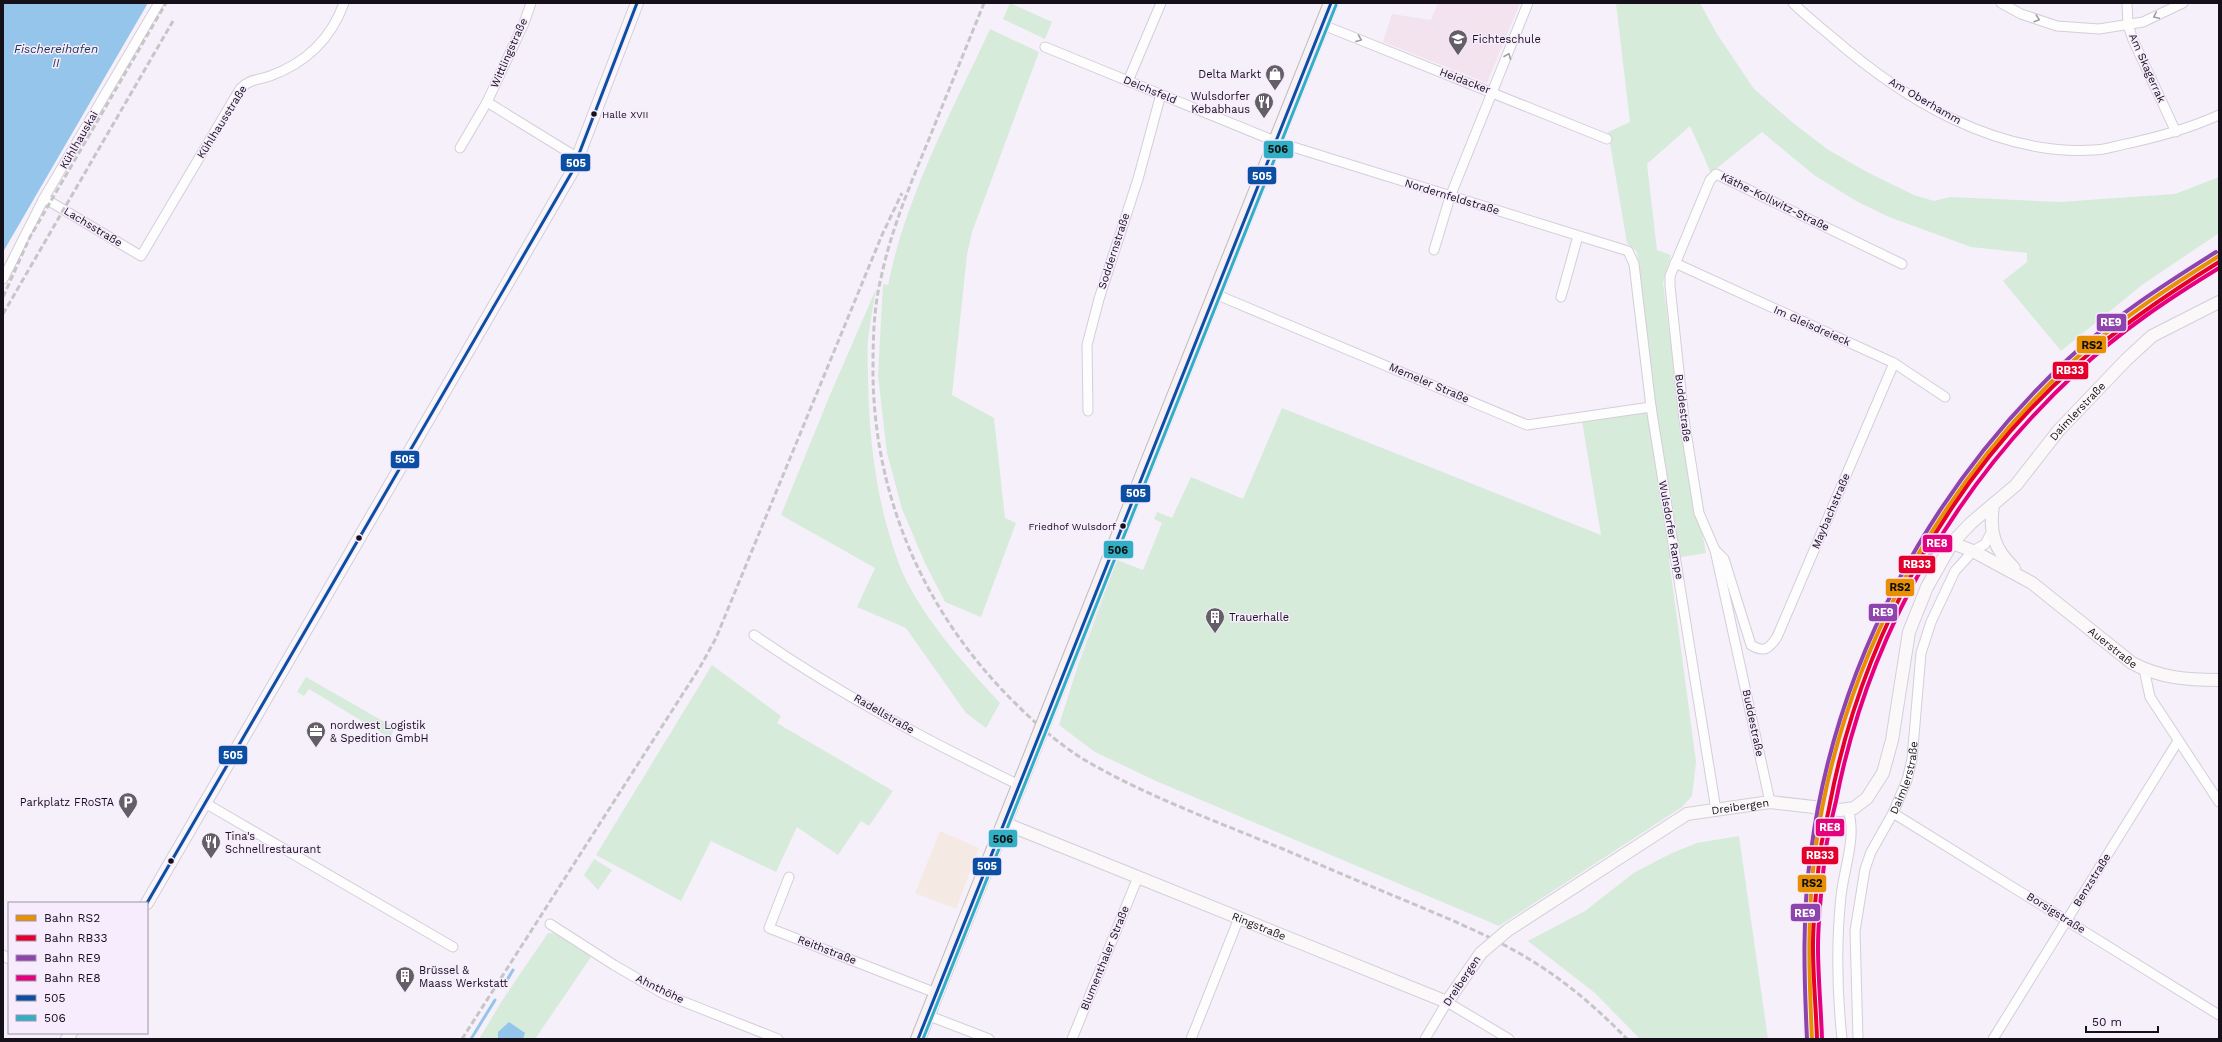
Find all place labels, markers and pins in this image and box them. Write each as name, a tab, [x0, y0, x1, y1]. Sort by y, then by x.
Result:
school or university icon: Fichteschule	[1447, 28, 1469, 56]
place label: Fichteschule	[1472, 33, 1541, 46]
shop icon: Delta Markt	[1264, 63, 1286, 91]
place label: Delta Markt	[1198, 68, 1261, 81]
place label: Wulsdorfer Kebabhaus	[1191, 90, 1251, 116]
restaurant icon: Wulsdorfer Kebabhaus	[1253, 91, 1275, 119]
marker: Halle XVII	[589, 109, 599, 119]
place label: Halle XVII	[602, 109, 649, 120]
place label: Friedhof Wulsdorf	[1029, 521, 1116, 532]
marker: Friedhof Wulsdorf	[1118, 521, 1128, 531]
unlabelled marker	[354, 533, 364, 543]
building icon: Trauerhalle	[1204, 606, 1226, 634]
place label: Trauerhalle	[1229, 611, 1289, 624]
place label: nordwest Logistik & Spedition GmbH	[330, 719, 429, 745]
office icon: nordwest Logistik & Spedition GmbH	[305, 720, 327, 748]
parking icon: Parkplatz FRoSTA	[117, 791, 139, 819]
place label: Parkplatz FRoSTA	[20, 796, 114, 809]
place label: Tina's Schnellrestaurant	[225, 830, 321, 856]
restaurant icon: Tina's Schnellrestaurant	[200, 831, 222, 859]
unlabelled marker	[166, 856, 176, 866]
place label: Brüssel & Maass Werkstatt	[419, 964, 508, 990]
building icon: Brüssel & Maass Werkstatt	[394, 965, 416, 993]

